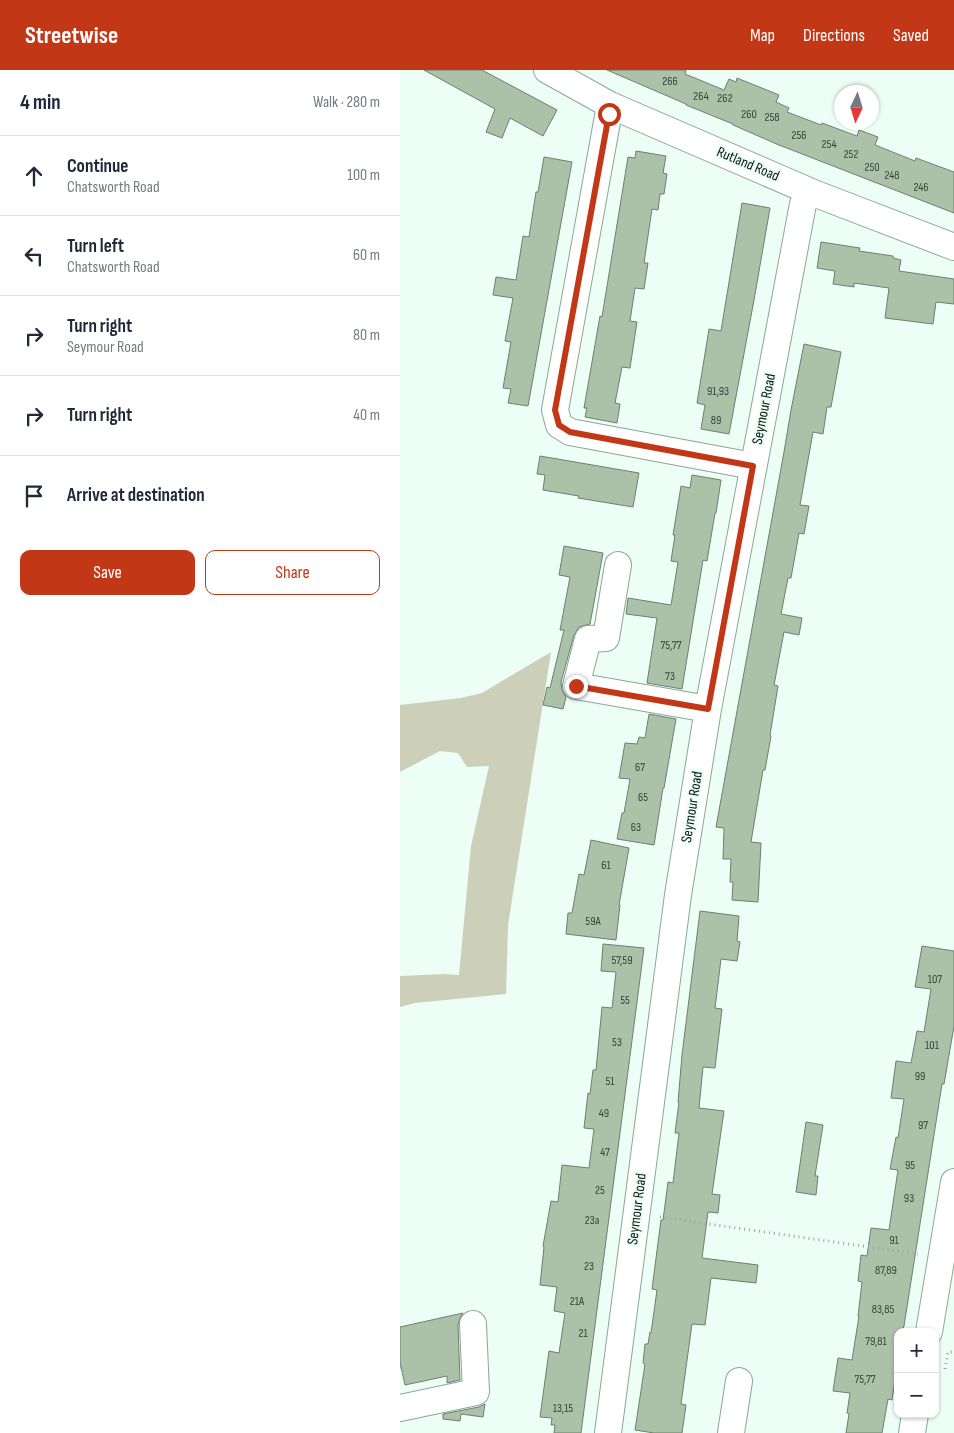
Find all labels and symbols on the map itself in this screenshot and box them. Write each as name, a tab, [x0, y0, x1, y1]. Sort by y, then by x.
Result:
house number: 266	[662, 74, 678, 89]
north arrow	[834, 85, 879, 130]
house number: 264	[693, 89, 709, 104]
house number: 262	[717, 91, 733, 106]
route start	[598, 103, 621, 126]
house number: 260	[741, 107, 757, 122]
house number: 258	[764, 110, 780, 125]
house number: 256	[791, 128, 807, 143]
house number: 254	[822, 137, 836, 152]
street label: Rutland Road	[714, 142, 782, 186]
house number: 252	[844, 147, 858, 162]
house number: 250	[864, 160, 880, 175]
house number: 248	[884, 168, 900, 183]
house number: 246	[913, 180, 929, 195]
street label: Seymour Road	[748, 372, 780, 446]
house number: 91,93	[707, 384, 729, 399]
house number: 89	[711, 413, 721, 428]
house number: 75,77	[660, 638, 682, 653]
house number: 73	[665, 669, 675, 684]
route end	[565, 675, 588, 698]
house number: 67	[635, 760, 645, 775]
street label: Seymour Road	[677, 770, 707, 844]
house number: 65	[638, 790, 648, 805]
house number: 63	[631, 820, 641, 835]
house number: 61	[601, 858, 612, 873]
house number: 59A	[585, 914, 601, 929]
house number: 57,59	[612, 953, 632, 968]
house number: 107	[928, 972, 942, 987]
house number: 55	[620, 993, 630, 1008]
house number: 53	[612, 1035, 622, 1050]
house number: 101	[925, 1038, 940, 1053]
house number: 99	[915, 1069, 925, 1084]
house number: 51	[605, 1074, 615, 1089]
house number: 49	[599, 1106, 609, 1121]
house number: 97	[918, 1118, 928, 1133]
house number: 47	[600, 1145, 610, 1160]
house number: 95	[905, 1158, 915, 1173]
street label: Seymour Road	[623, 1172, 651, 1246]
house number: 25	[595, 1183, 605, 1198]
house number: 93	[904, 1191, 914, 1206]
house number: 23a	[585, 1213, 600, 1228]
house number: 91	[889, 1233, 900, 1248]
house number: 23	[584, 1259, 594, 1274]
house number: 87,89	[875, 1263, 897, 1278]
house number: 21A	[570, 1294, 585, 1309]
house number: 83,85	[872, 1302, 894, 1317]
house number: 21	[578, 1326, 588, 1341]
house number: 79,81	[865, 1334, 888, 1349]
house number: 75,77	[854, 1372, 876, 1387]
house number: 13,15	[553, 1401, 573, 1416]

